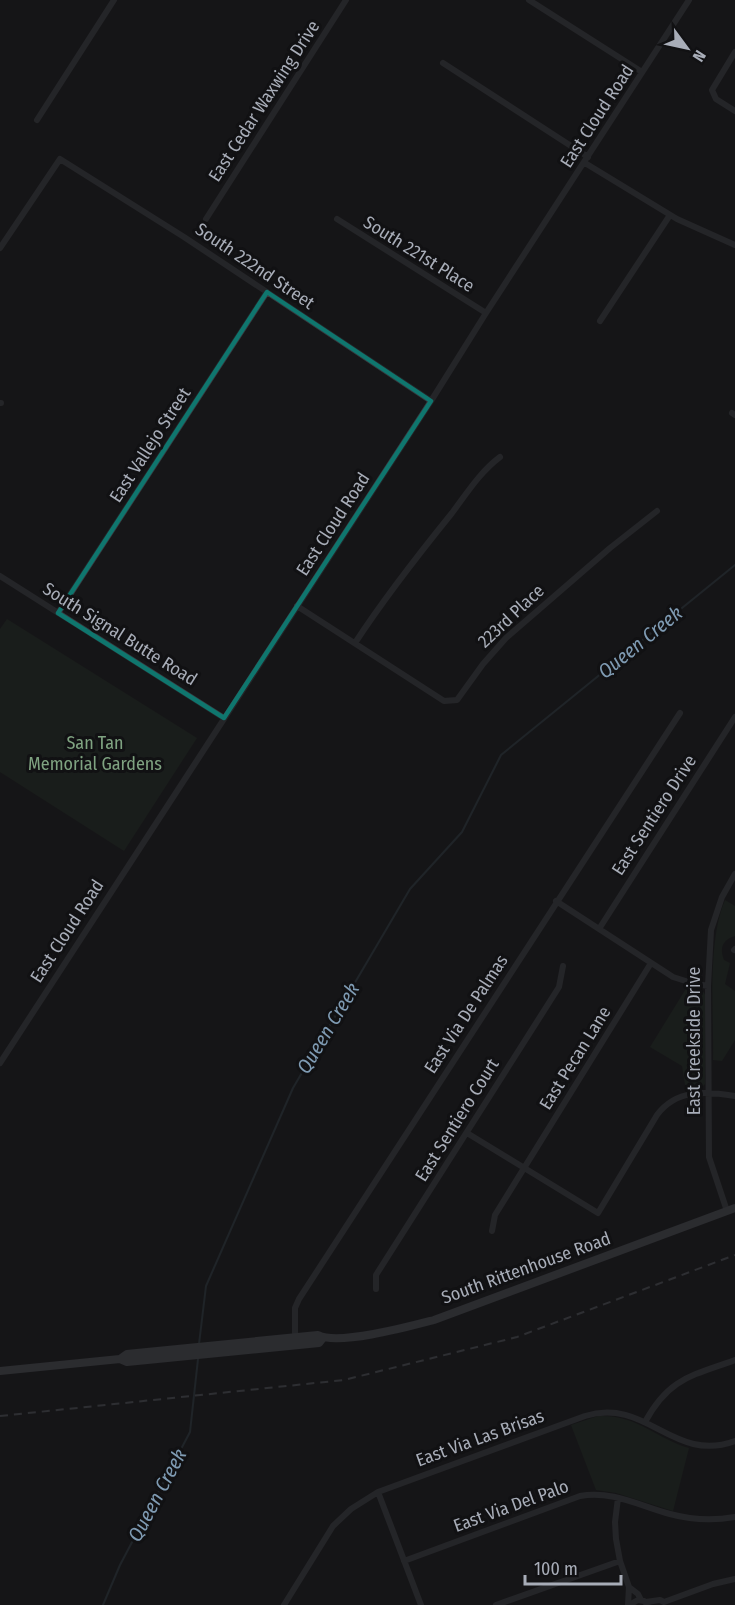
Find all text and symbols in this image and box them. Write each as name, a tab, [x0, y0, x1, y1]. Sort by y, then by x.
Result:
street label: East Cedar Waxwing Drive	[204, 16, 324, 186]
north arrow	[657, 18, 717, 78]
text: N	[689, 47, 710, 65]
street label: East Cloud Road	[556, 60, 638, 172]
street label: South 221st Place	[359, 211, 479, 297]
street label: South 222nd Street	[191, 218, 319, 314]
street label: East Vallejo Street	[105, 383, 195, 507]
street label: East Cloud Road	[292, 468, 374, 580]
street label: South Signal Butte Road	[39, 578, 201, 690]
street label: 223rd Place	[473, 580, 549, 652]
water label: Queen Creek	[593, 601, 687, 683]
park label: San Tan Memorial Gardens	[28, 732, 162, 775]
street label: East Sentiero Drive	[607, 751, 701, 879]
street label: East Cloud Road	[26, 875, 108, 987]
street label: East Via De Palmas	[419, 950, 513, 1078]
street label: East Creekside Drive	[683, 967, 705, 1115]
water label: Queen Creek	[292, 978, 365, 1078]
street label: East Pecan Lane	[535, 1002, 616, 1114]
street label: East Sentiero Court	[410, 1054, 504, 1185]
street label: South Rittenhouse Road	[439, 1227, 613, 1309]
street label: East Via Las Brisas	[413, 1405, 547, 1471]
water label: Queen Creek	[123, 1444, 192, 1546]
street label: East Via Del Palo	[450, 1475, 572, 1537]
scale bar	[525, 1548, 621, 1586]
text: 100 m	[534, 1558, 578, 1580]

